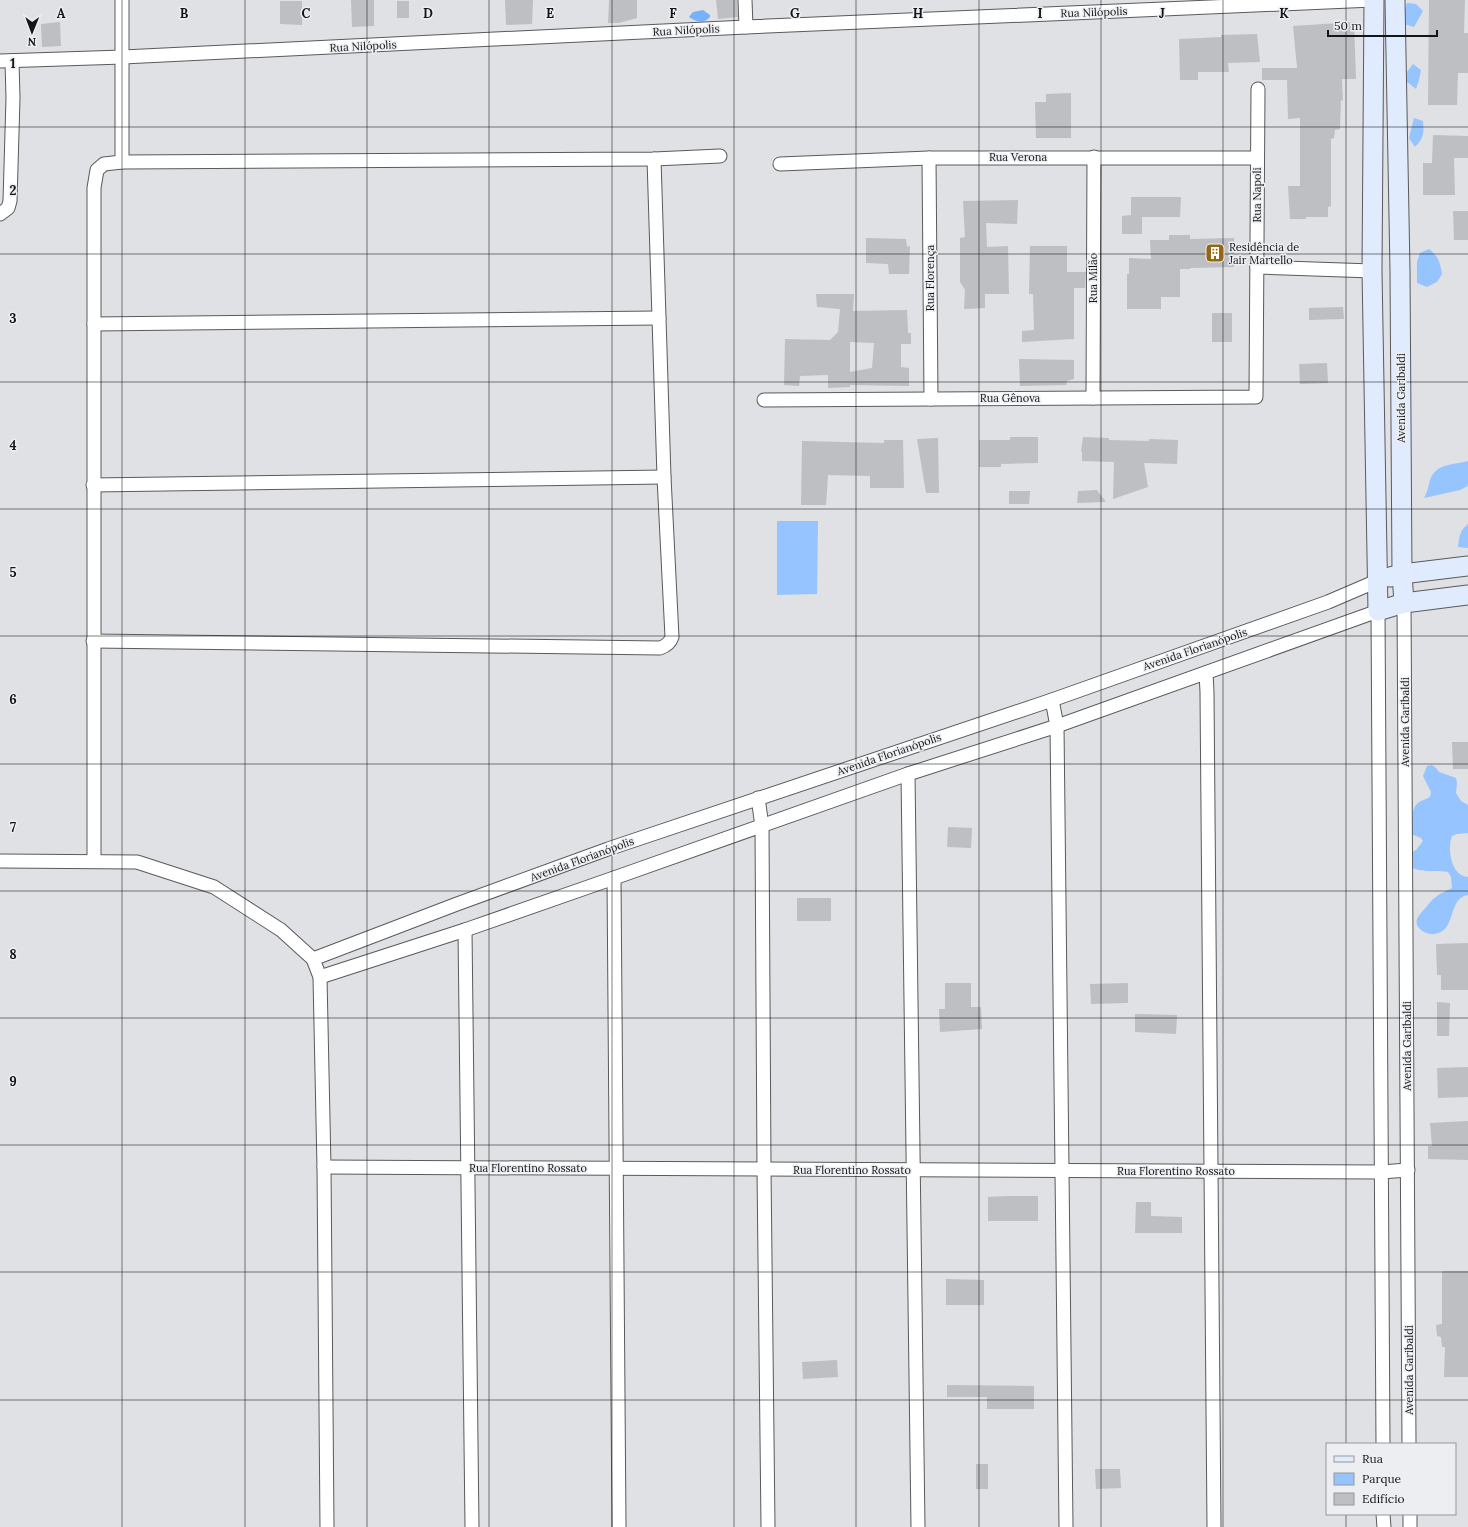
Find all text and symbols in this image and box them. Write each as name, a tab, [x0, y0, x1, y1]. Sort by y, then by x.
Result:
street label: Rua Nilópolis	[1060, 4, 1128, 20]
text: A	[57, 5, 66, 22]
text: B	[180, 5, 189, 22]
text: C	[302, 5, 311, 22]
text: D	[423, 5, 433, 22]
text: E	[546, 5, 554, 22]
text: F	[669, 5, 677, 22]
text: G	[790, 5, 800, 22]
text: H	[913, 5, 923, 22]
text: I	[1037, 5, 1043, 22]
text: J	[1159, 5, 1165, 22]
text: K	[1279, 5, 1289, 22]
north arrow	[12, 12, 52, 52]
scale bar	[1328, 12, 1437, 38]
text: 50 m	[1334, 18, 1362, 33]
street label: Rua Nilópolis	[652, 21, 720, 39]
text: N	[27, 35, 36, 49]
street label: Rua Nilópolis	[329, 37, 397, 55]
text: 1	[10, 55, 16, 72]
street label: Rua Verona	[989, 150, 1047, 164]
street label: Rua Napoli	[1250, 167, 1264, 223]
text: 2	[10, 182, 17, 199]
place label: Residência de Jair Martello	[1228, 240, 1299, 267]
building icon: Residência de Jair Martello	[1204, 242, 1226, 264]
street label: Rua Florença	[923, 245, 937, 311]
street label: Rua Milão	[1086, 253, 1100, 303]
text: 3	[9, 310, 17, 327]
street label: Avenida Garibaldi	[1394, 353, 1408, 444]
street label: Rua Gênova	[980, 391, 1041, 405]
text: 4	[9, 437, 17, 454]
text: 5	[9, 564, 17, 581]
street label: Avenida Florianópolis	[1140, 625, 1249, 674]
street label: Avenida Garibaldi	[1398, 677, 1412, 768]
text: 6	[9, 691, 17, 708]
street label: Avenida Florianópolis	[834, 730, 943, 779]
text: 7	[10, 819, 16, 836]
street label: Avenida Florianópolis	[527, 834, 636, 885]
text: 8	[9, 946, 17, 963]
street label: Avenida Garibaldi	[1400, 1001, 1414, 1092]
text: 9	[9, 1073, 17, 1090]
street label: Rua Florentino Rossato	[469, 1161, 587, 1175]
street label: Rua Florentino Rossato	[793, 1163, 911, 1177]
street label: Rua Florentino Rossato	[1117, 1164, 1235, 1178]
street label: Avenida Garibaldi	[1402, 1325, 1416, 1416]
legend	[1326, 1443, 1456, 1515]
text: Rua	[1362, 1451, 1383, 1466]
text: Parque	[1362, 1471, 1402, 1486]
text: Edifício	[1362, 1491, 1405, 1506]

